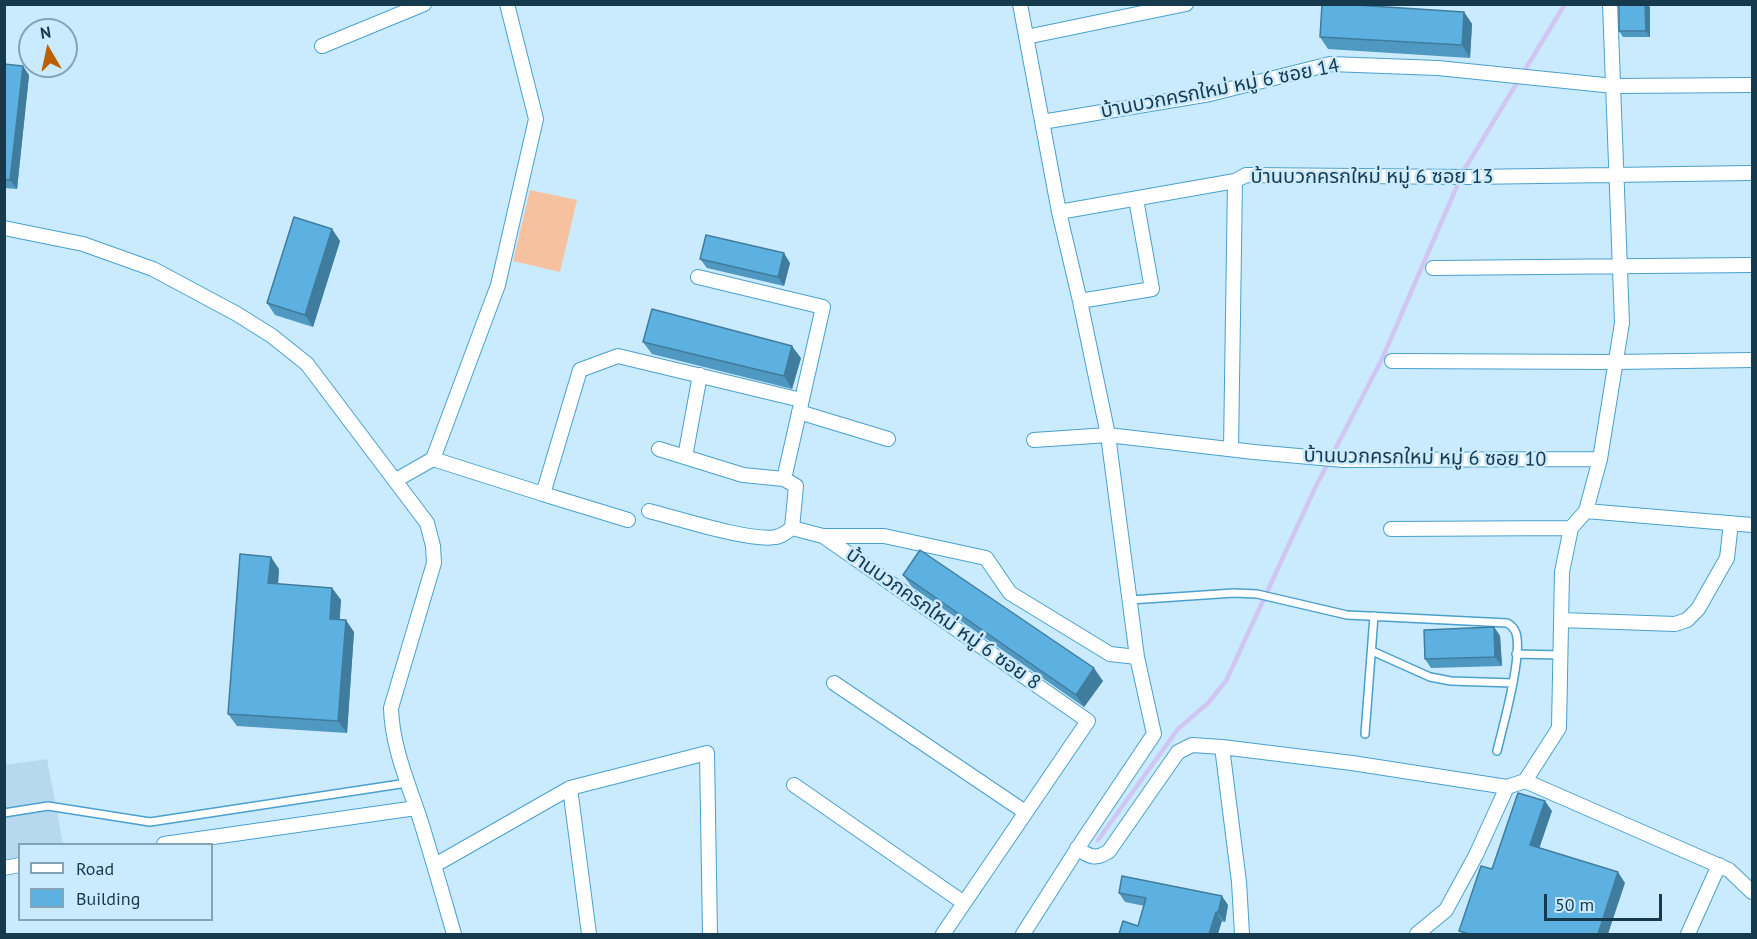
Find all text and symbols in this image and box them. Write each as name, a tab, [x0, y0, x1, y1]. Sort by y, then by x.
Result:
north arrow	[18, 18, 78, 78]
text: N	[39, 21, 52, 43]
street label: บ้านบวกครกใหม่ หมู่ 6 ซอย 14	[1099, 54, 1341, 124]
street label: บ้านบวกครกใหม่ หมู่ 6 ซอย 13	[1251, 165, 1493, 189]
street label: บ้านบวกครกใหม่ หมู่ 6 ซอย 10	[1303, 444, 1547, 472]
street label: บ้านบวกครกใหม่ หมู่ 6 ซอย 8	[841, 543, 1045, 695]
legend	[18, 843, 213, 921]
text: Road	[76, 857, 114, 880]
scale bar	[1547, 882, 1666, 920]
text: Building	[76, 887, 140, 910]
text: 50 m	[1555, 893, 1594, 916]

